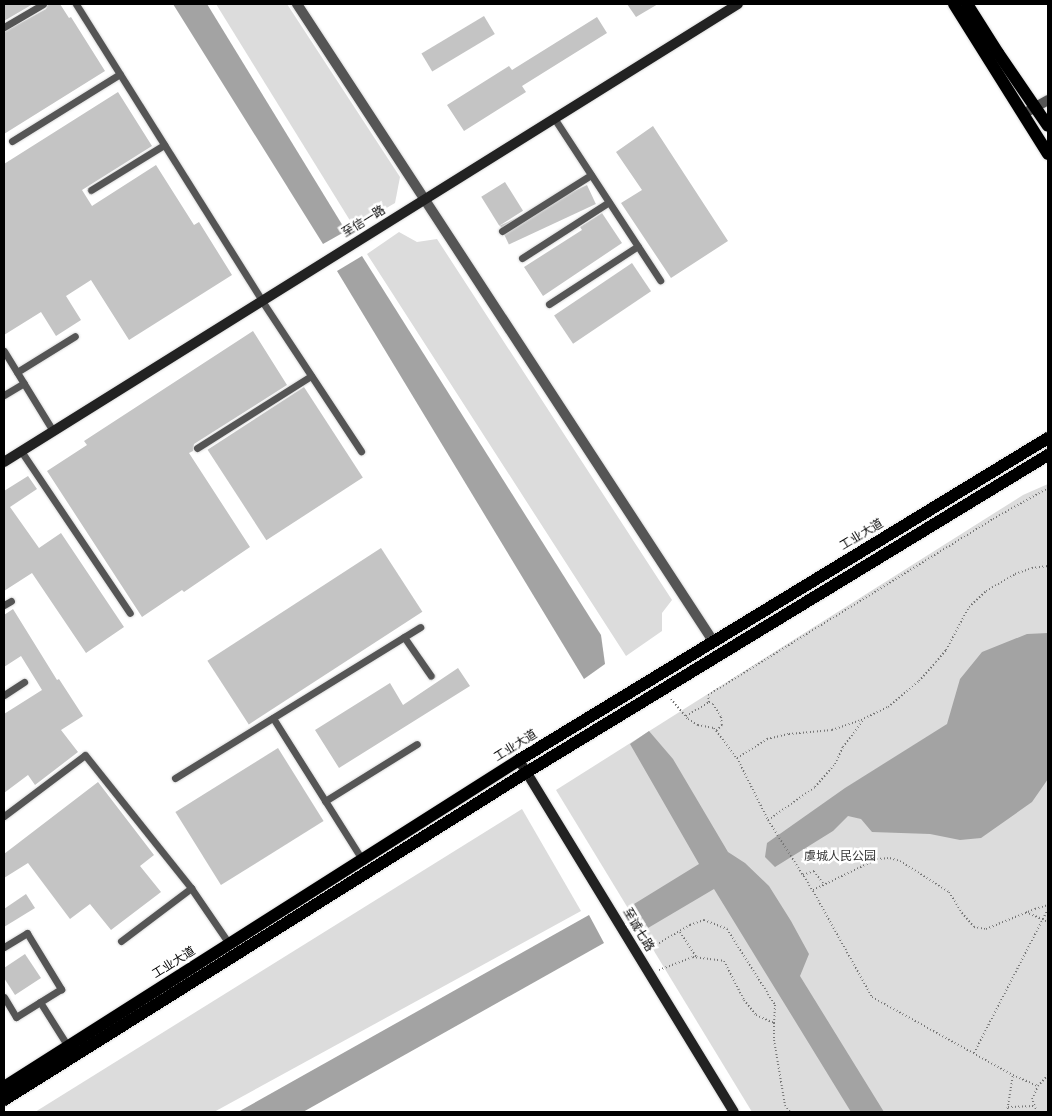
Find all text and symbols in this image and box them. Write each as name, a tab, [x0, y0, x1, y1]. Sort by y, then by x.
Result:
street label: 至信一路	[340, 203, 388, 241]
street label: 工业大道	[838, 516, 886, 554]
street label: 工业大道	[492, 727, 540, 765]
park label: 虞城人民公园	[804, 850, 876, 864]
street label: 至诚七路	[619, 906, 657, 954]
street label: 工业大道	[150, 944, 198, 982]

